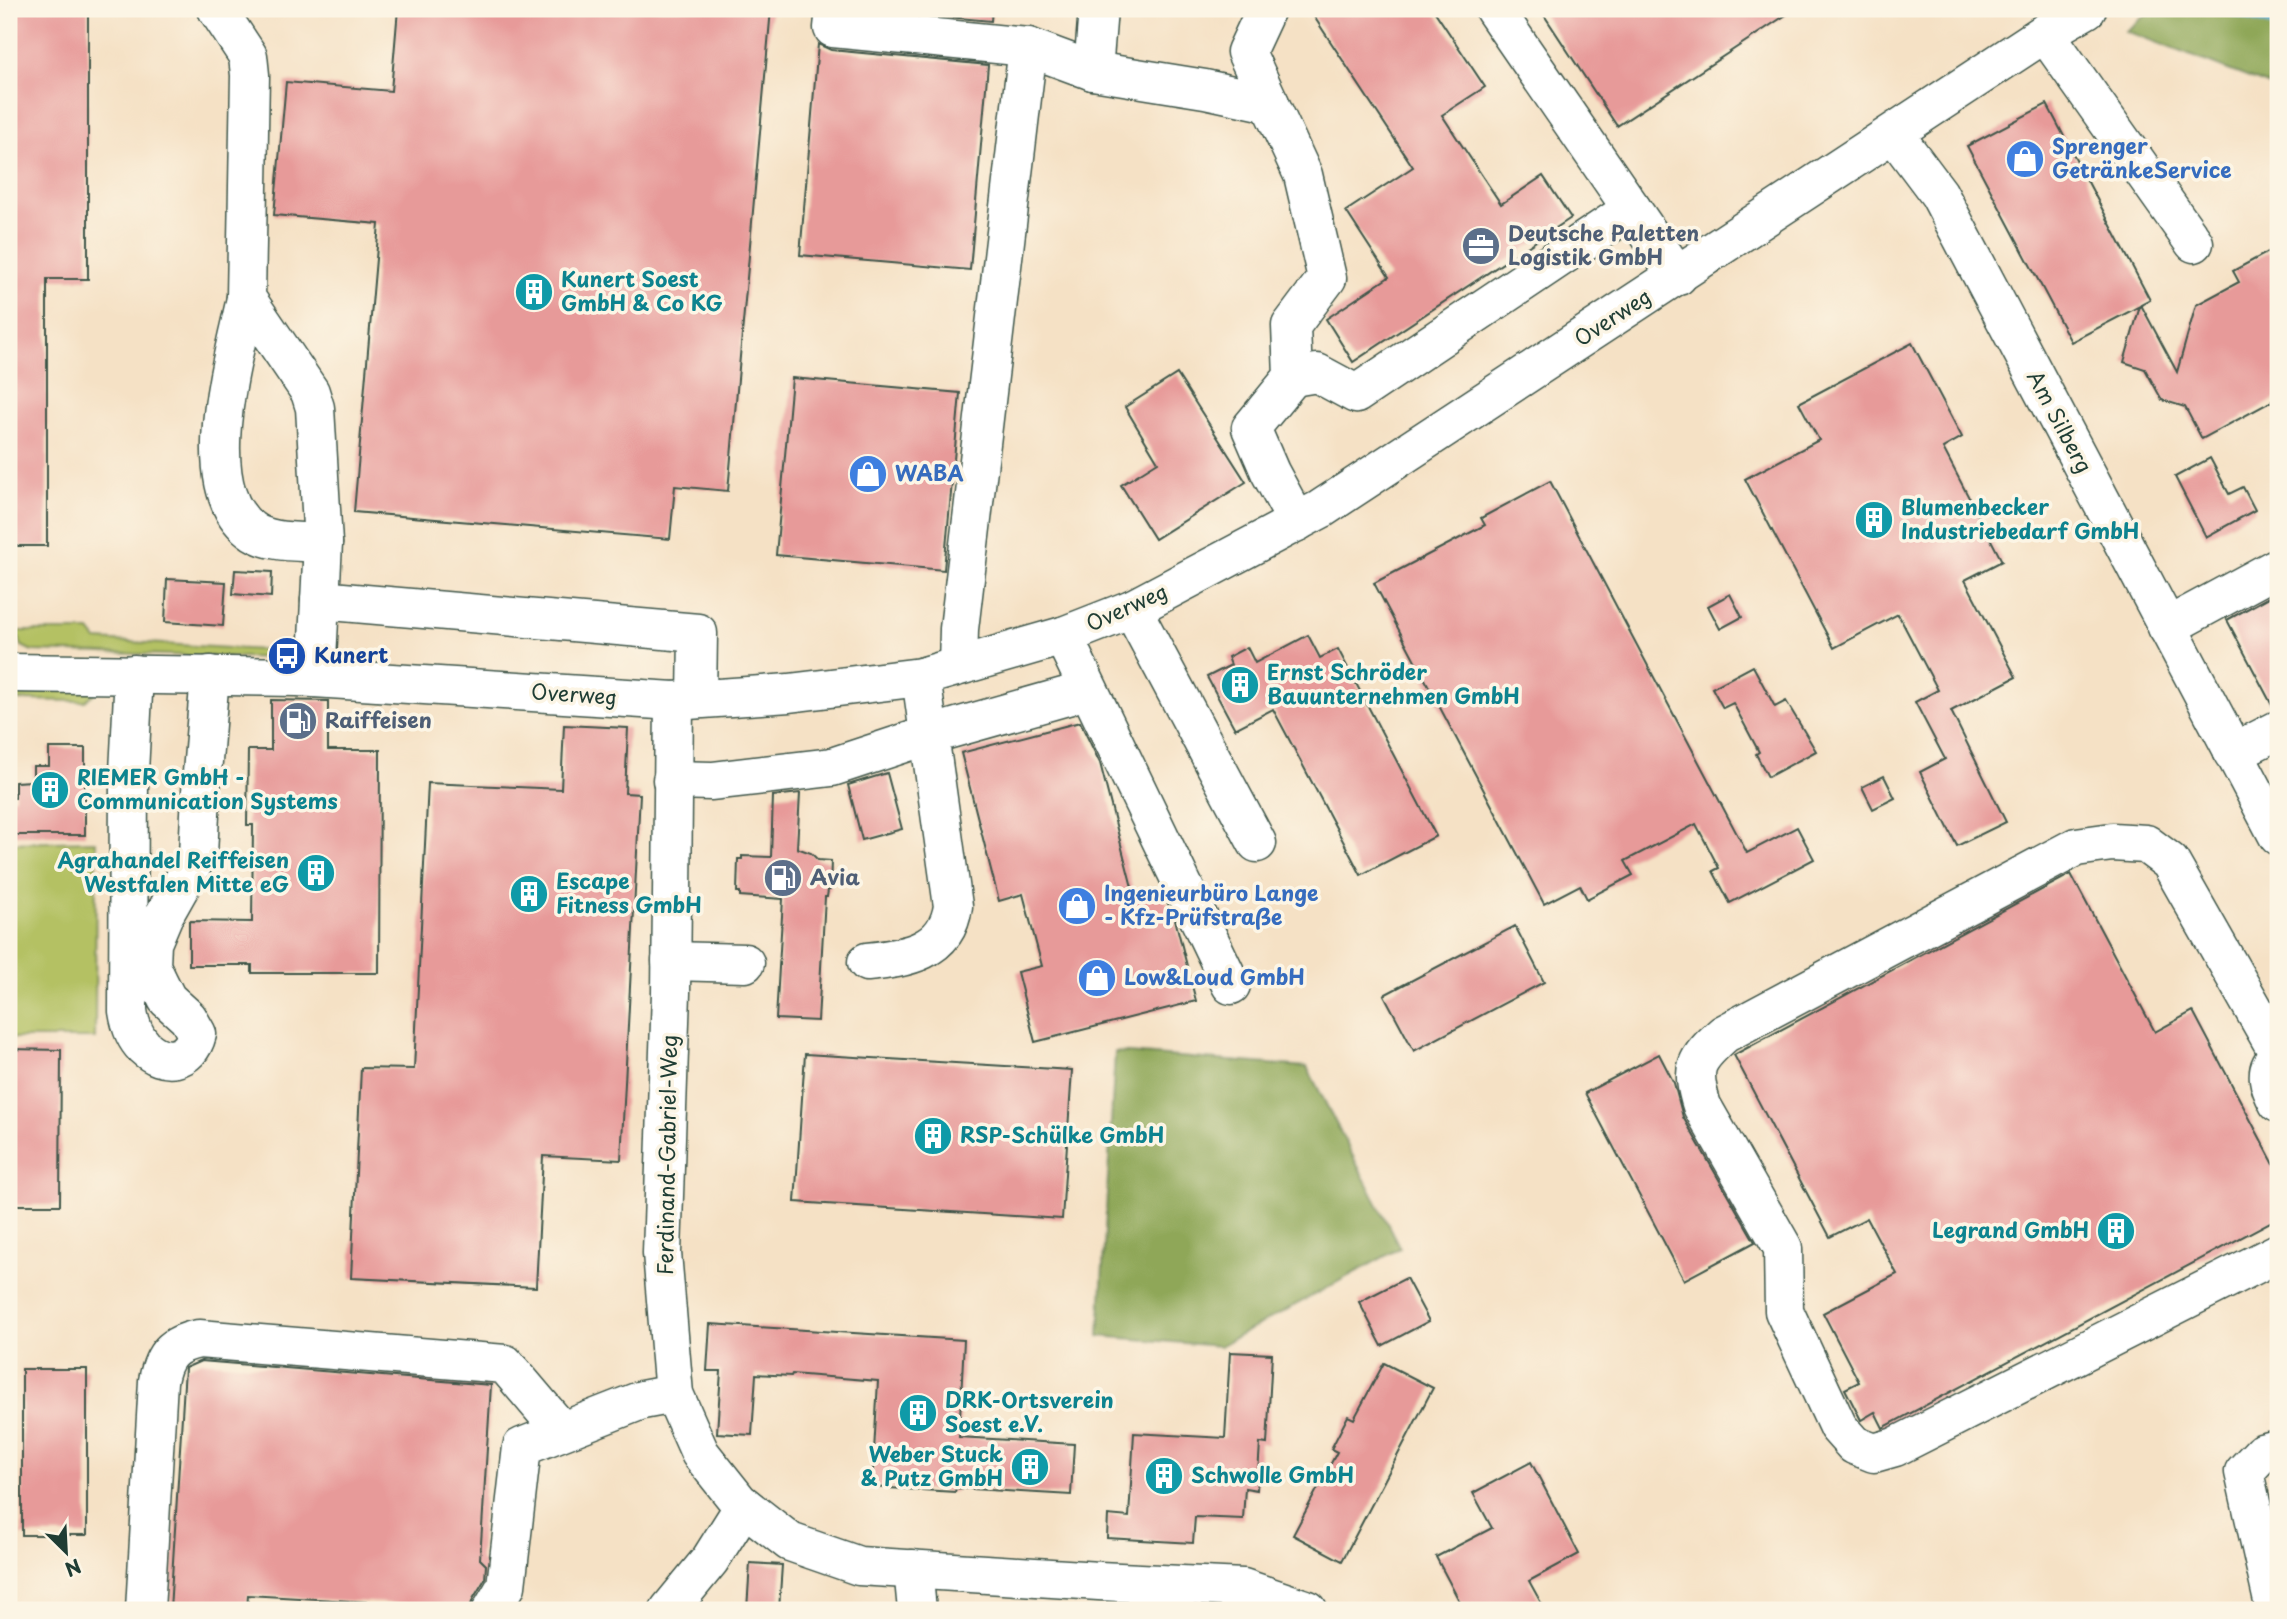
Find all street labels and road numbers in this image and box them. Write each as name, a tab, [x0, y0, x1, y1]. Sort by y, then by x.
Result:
street label: Overweg	[1567, 279, 1657, 353]
street label: Am Silberg	[2020, 364, 2101, 478]
street label: Overweg	[1080, 574, 1172, 638]
street label: Overweg	[530, 674, 618, 712]
street label: Ferdinand-Gabriel-Weg	[648, 1034, 684, 1275]

